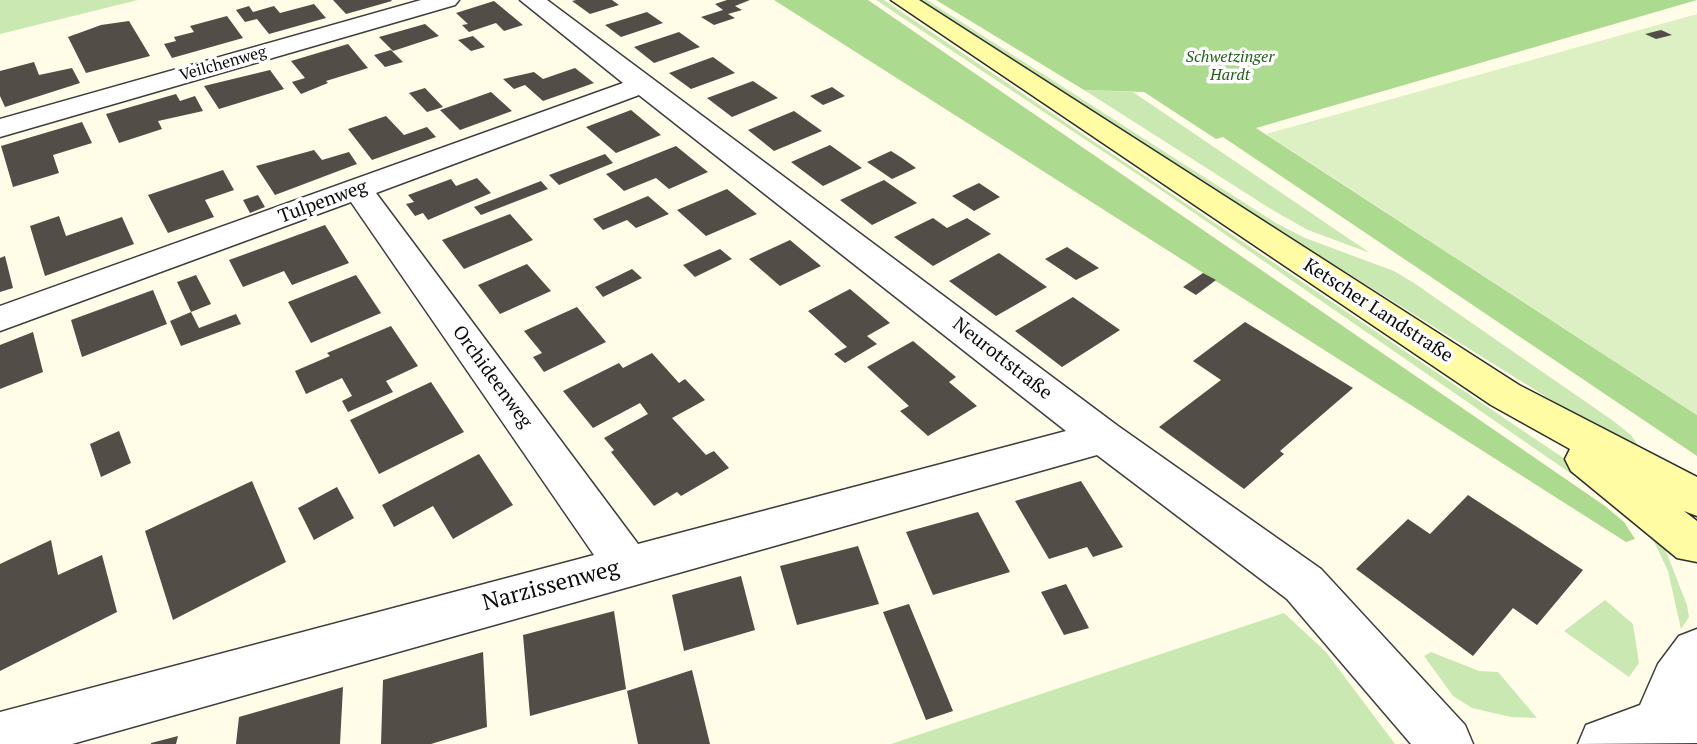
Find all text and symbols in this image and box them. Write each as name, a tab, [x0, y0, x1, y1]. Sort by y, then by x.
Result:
street label: Veilchenweg	[177, 42, 269, 86]
park label: Schwetzinger Hardt	[1185, 47, 1275, 85]
street label: Tulpenweg	[276, 175, 370, 229]
street label: Ketscher Landstraße	[1299, 254, 1457, 368]
street label: Neurottstraße	[948, 313, 1056, 405]
street label: Orchideenweg	[447, 321, 537, 433]
street label: Narzissenweg	[479, 554, 623, 618]

